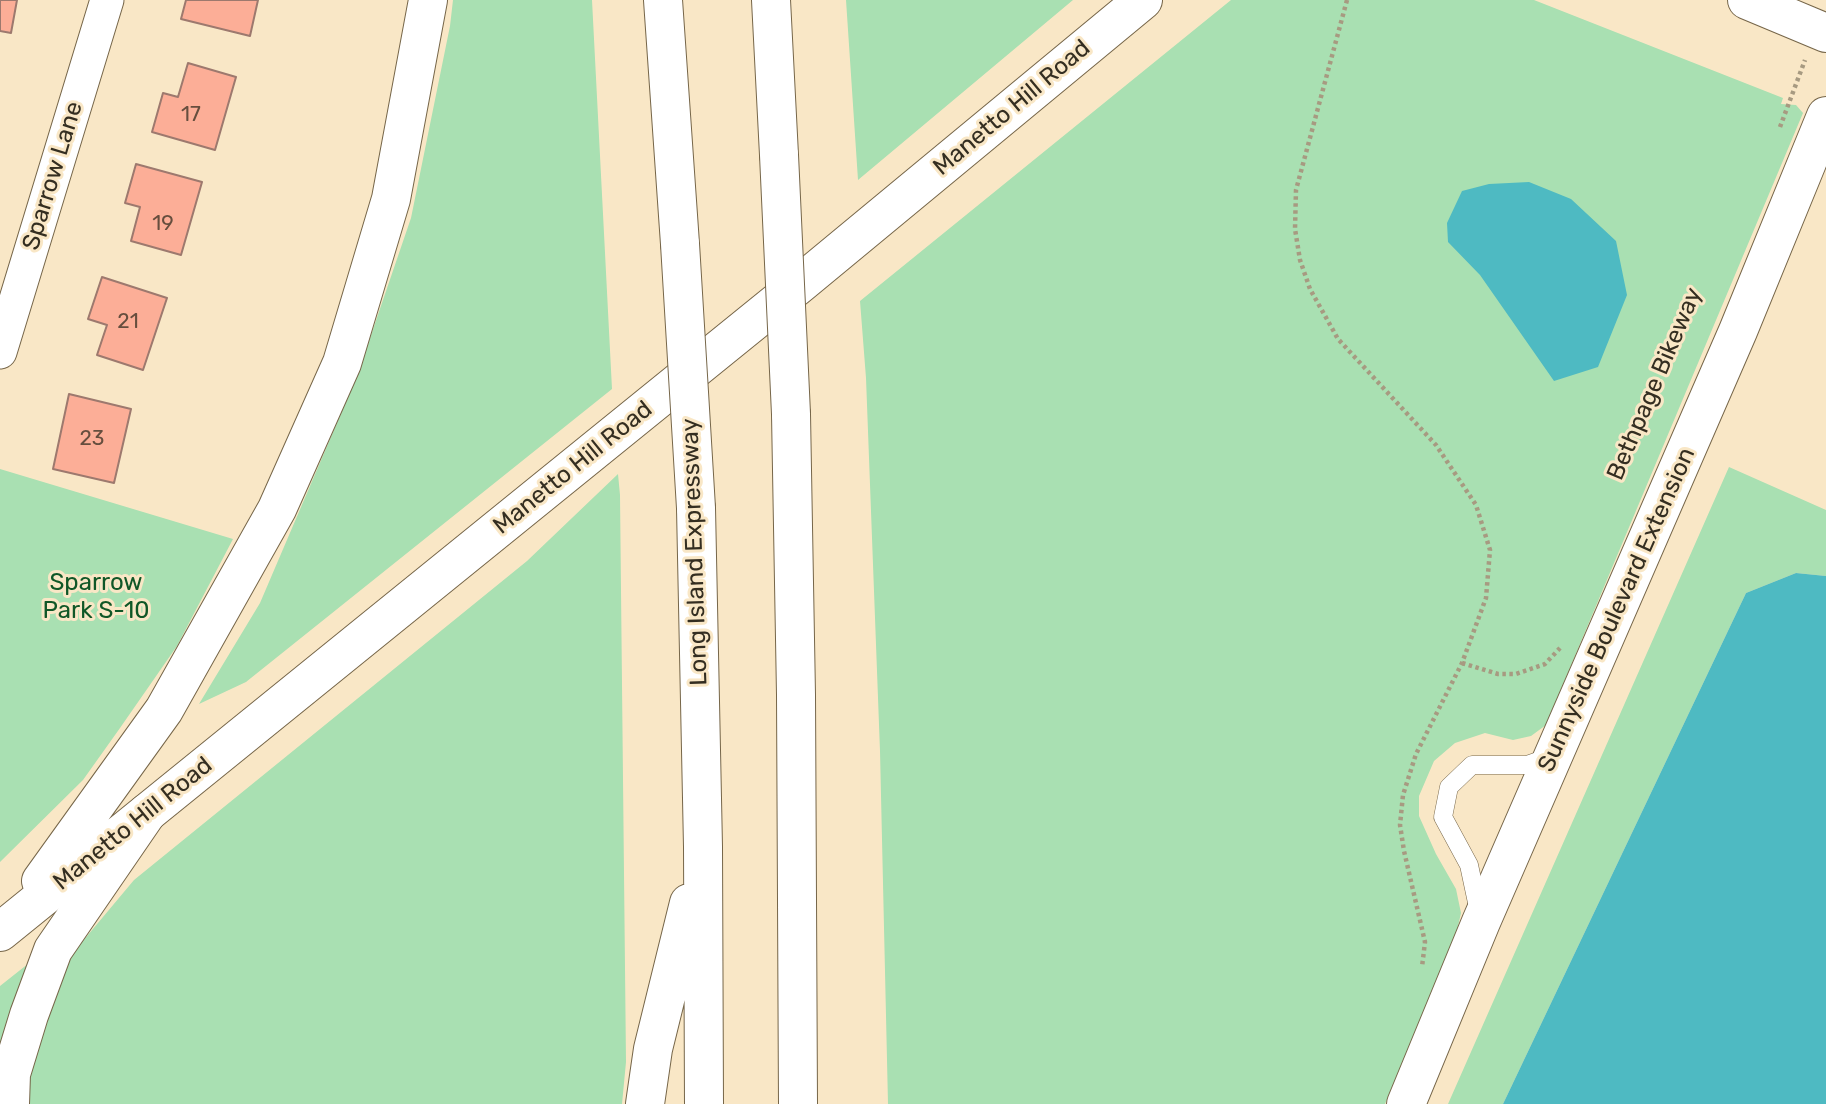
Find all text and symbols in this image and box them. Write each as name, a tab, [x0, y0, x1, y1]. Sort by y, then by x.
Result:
street label: Manetto Hill Road	[928, 34, 1096, 182]
street label: Sparrow Lane	[17, 98, 89, 254]
house number: 17	[181, 102, 201, 128]
house number: 19	[152, 211, 174, 237]
street label: Bethpage Bikeway	[1601, 283, 1709, 485]
house number: 21	[117, 309, 139, 335]
street label: Manetto Hill Road	[488, 395, 658, 541]
street label: Long Island Expressway	[676, 418, 714, 686]
house number: 23	[80, 426, 104, 452]
street label: Sunnyside Boulevard Extension	[1532, 443, 1702, 777]
park label: Sparrow Park S-10	[43, 569, 149, 625]
street label: Manetto Hill Road	[48, 751, 218, 897]

